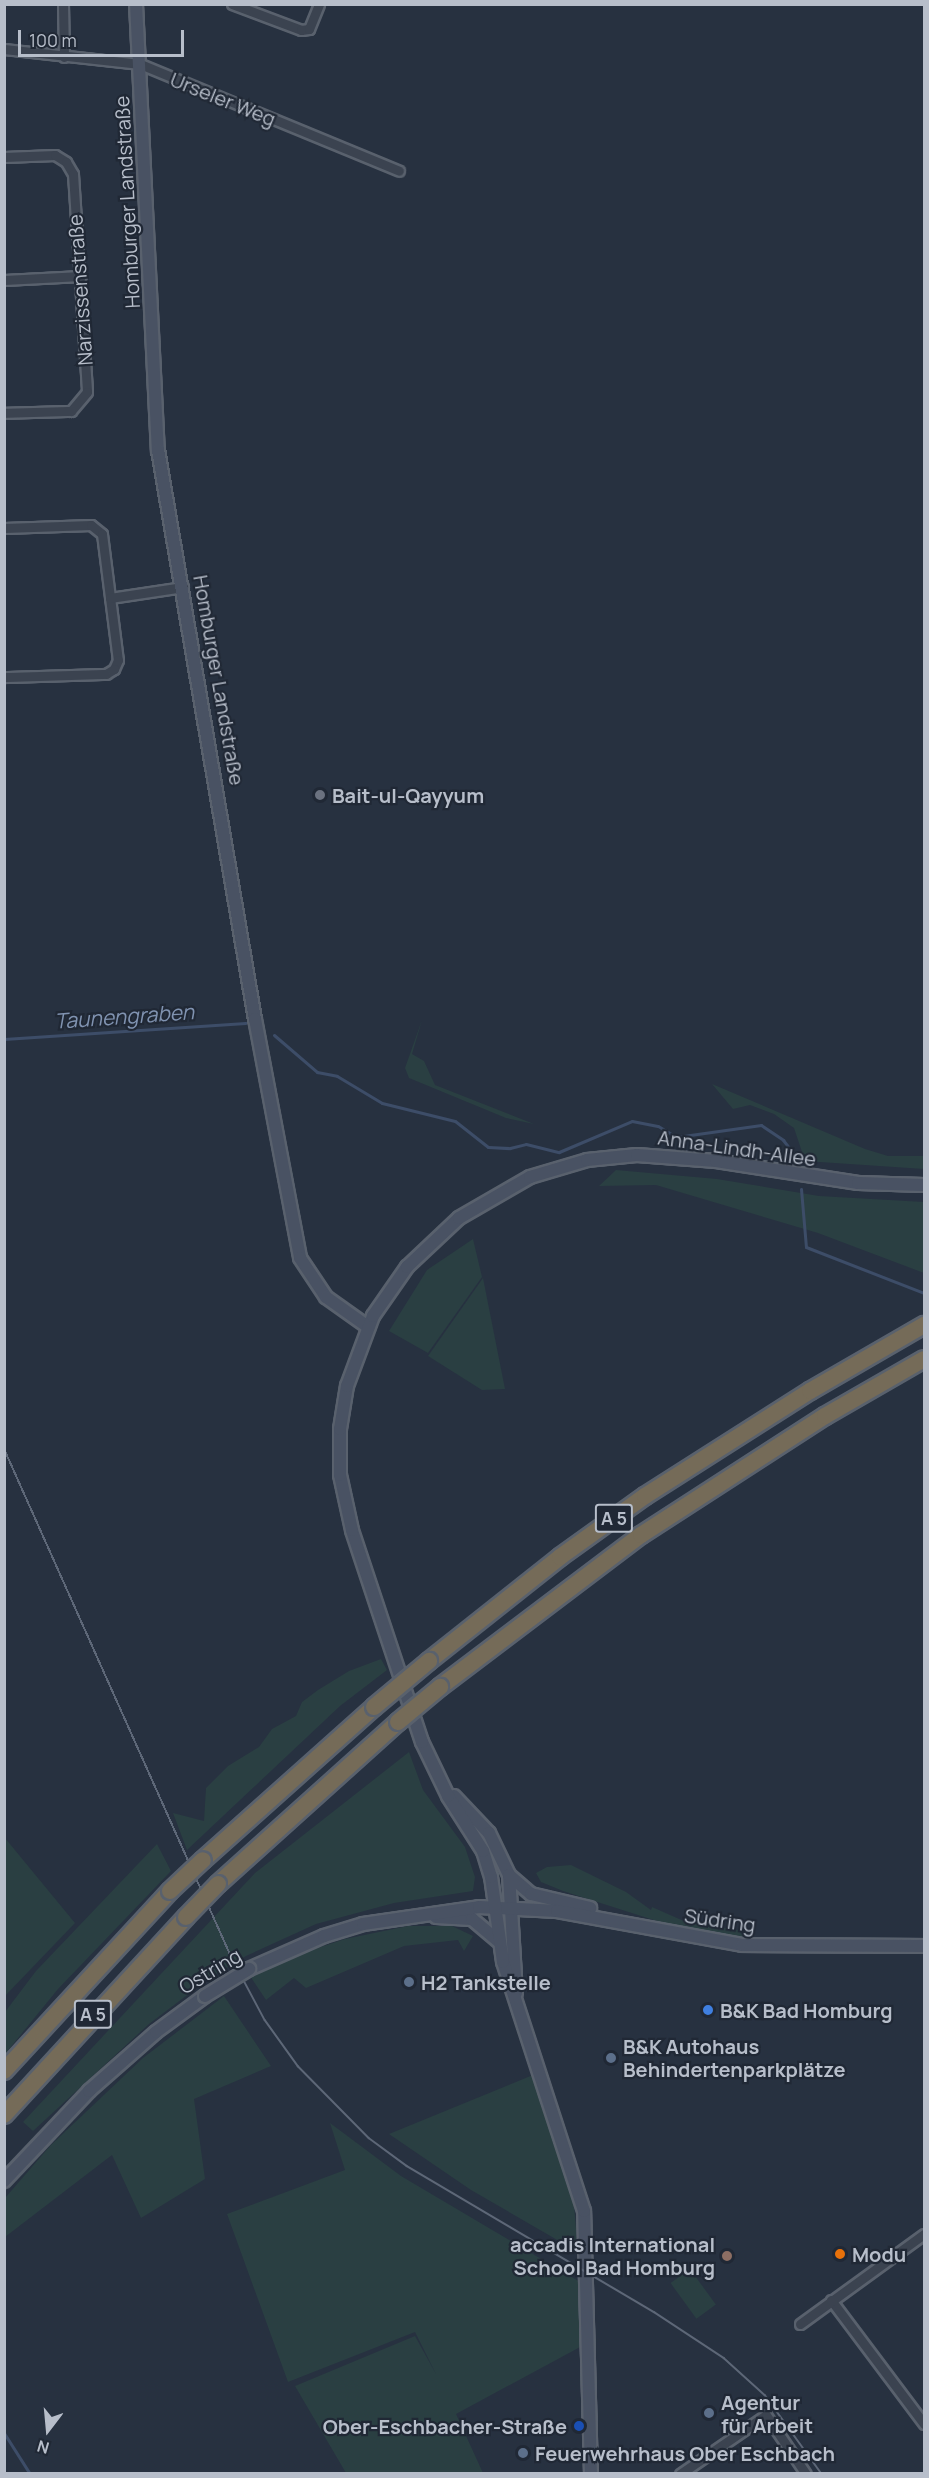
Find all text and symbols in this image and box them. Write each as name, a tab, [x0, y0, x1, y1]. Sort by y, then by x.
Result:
scale bar	[21, 18, 188, 56]
text: 100 m	[29, 28, 77, 52]
street label: Urseler Weg	[167, 67, 279, 131]
street label: Homburger Landstraße	[109, 95, 145, 309]
street label: Narzissenstraße	[63, 214, 97, 366]
street label: Homburger Landstraße	[189, 573, 249, 787]
place label: Bait-ul-Qayyum	[332, 783, 484, 807]
marker: Bait-ul-Qayyum	[313, 788, 327, 802]
water label: Taunengraben	[53, 999, 195, 1033]
street label: Anna-Lindh-Allee	[656, 1125, 818, 1171]
road number: A 5	[594, 1503, 634, 1533]
street label: Südring	[683, 1903, 757, 1937]
street label: Ostring	[174, 1943, 246, 1999]
place label: H2 Tankstelle	[421, 1970, 551, 1994]
marker: H2 Tankstelle	[402, 1975, 416, 1989]
place label: B&K Bad Homburg	[720, 1998, 893, 2022]
road number: A 5	[74, 1999, 112, 2029]
marker: B&K Bad Homburg	[701, 2003, 715, 2017]
place label: B&K Autohaus Behindertenparkplätze	[623, 2034, 845, 2081]
marker: B&K Autohaus Behindertenparkplätze	[604, 2051, 618, 2065]
place label: accadis International School Bad Homburg	[510, 2232, 715, 2279]
place label: Modu	[852, 2242, 906, 2266]
marker: Modu	[833, 2247, 847, 2261]
marker: accadis International School Bad Homburg	[720, 2249, 734, 2263]
place label: Agentur für Arbeit	[721, 2390, 813, 2437]
north arrow	[18, 2400, 78, 2460]
marker: Agentur für Arbeit	[702, 2406, 716, 2420]
place label: Ober-Eschbacher-Straße	[323, 2414, 567, 2438]
marker: Ober-Eschbacher-Straße	[572, 2419, 586, 2433]
text: N	[34, 2435, 52, 2459]
place label: Feuerwehrhaus Ober Eschbach	[535, 2441, 835, 2465]
marker: Feuerwehrhaus Ober Eschbach	[516, 2446, 530, 2460]

